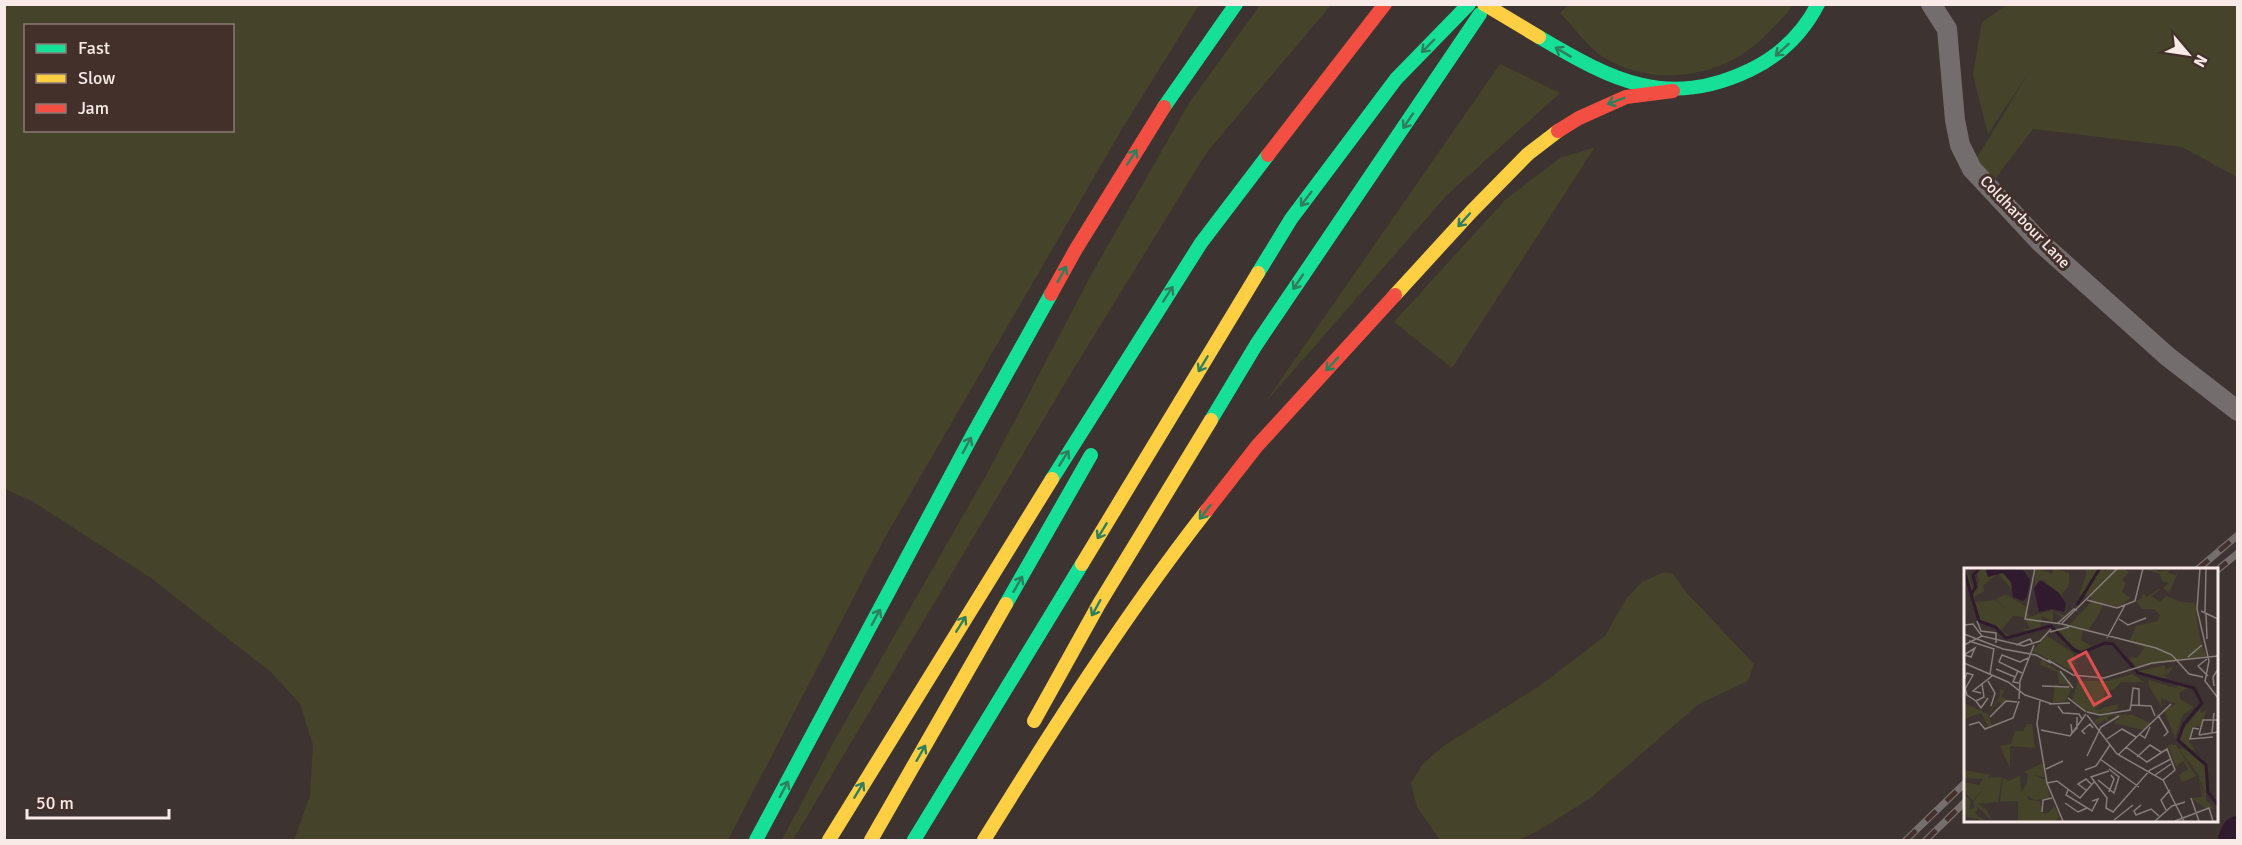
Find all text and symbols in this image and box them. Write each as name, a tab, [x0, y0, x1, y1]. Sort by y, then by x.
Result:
legend	[24, 24, 234, 132]
north arrow	[2158, 24, 2218, 84]
text: Fast	[78, 37, 110, 59]
one-way arrow	[1420, 39, 1435, 54]
one-way arrow	[1774, 43, 1789, 57]
one-way arrow	[1555, 45, 1572, 57]
text: N	[2189, 51, 2212, 71]
text: Slow	[78, 67, 115, 89]
text: Jam	[78, 97, 109, 119]
one-way arrow	[1607, 97, 1625, 108]
one-way arrow	[1402, 112, 1414, 128]
one-way arrow	[1127, 149, 1139, 166]
street label: Coldharbour Lane	[1976, 171, 2074, 273]
one-way arrow	[1300, 190, 1313, 206]
one-way arrow	[1457, 212, 1471, 227]
one-way arrow	[1056, 266, 1068, 283]
one-way arrow	[1292, 273, 1304, 290]
one-way arrow	[1163, 286, 1175, 303]
one-way arrow	[1197, 355, 1209, 372]
one-way arrow	[1325, 356, 1339, 371]
one-way arrow	[961, 437, 973, 454]
one-way arrow	[1058, 450, 1070, 467]
one-way arrow	[1199, 503, 1212, 519]
one-way arrow	[1095, 522, 1107, 539]
inset map	[1964, 568, 2218, 821]
one-way arrow	[1012, 576, 1024, 593]
one-way arrow	[1090, 599, 1102, 616]
one-way arrow	[870, 609, 882, 626]
one-way arrow	[955, 616, 967, 633]
one-way arrow	[915, 745, 927, 762]
one-way arrow	[778, 781, 790, 798]
scale bar	[27, 782, 170, 820]
one-way arrow	[853, 782, 865, 799]
text: 50 m	[36, 792, 74, 814]

